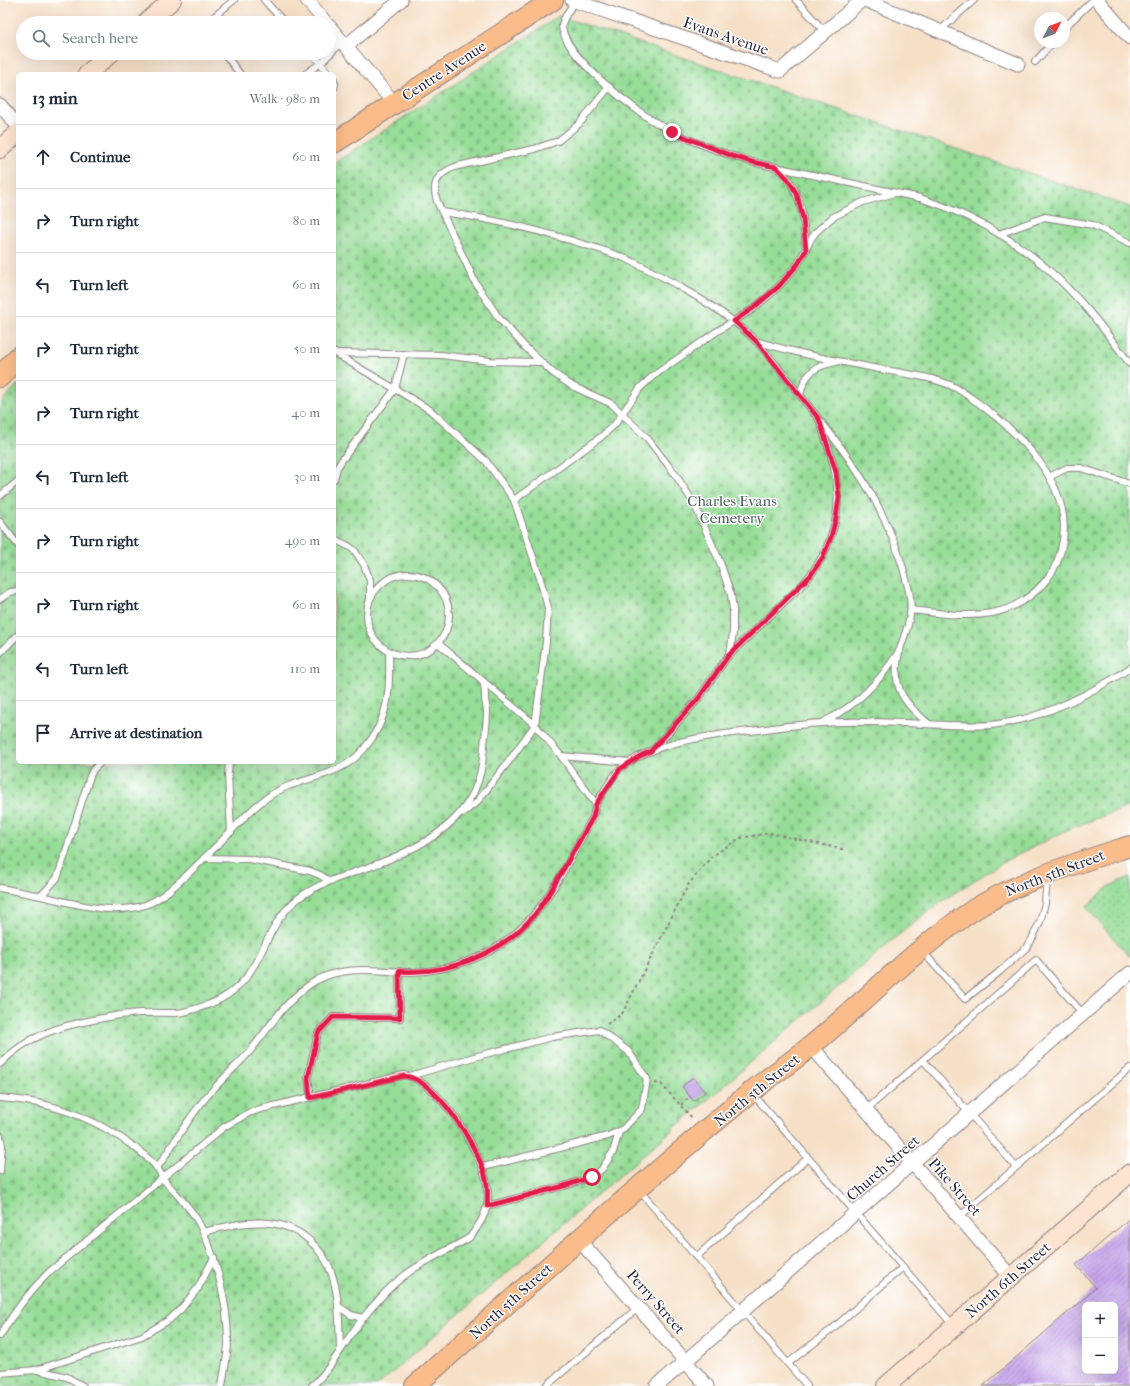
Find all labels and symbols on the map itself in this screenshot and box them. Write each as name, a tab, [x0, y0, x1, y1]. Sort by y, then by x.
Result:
north arrow	[1034, 12, 1070, 48]
street label: Evans Avenue	[681, 13, 772, 59]
street label: Centre Avenue	[399, 37, 490, 105]
route end	[663, 123, 681, 141]
park label: Charles Evans Cemetery	[687, 492, 777, 527]
street label: North 5th Street	[1003, 846, 1108, 900]
street label: North 5th Street	[710, 1050, 804, 1130]
street label: Church Street	[843, 1131, 924, 1205]
street label: Pike Street	[925, 1154, 986, 1220]
route start	[583, 1168, 601, 1186]
street label: North 6th Street	[962, 1238, 1055, 1322]
street label: North 5th Street	[466, 1259, 557, 1343]
street label: Perry Street	[623, 1266, 689, 1338]

